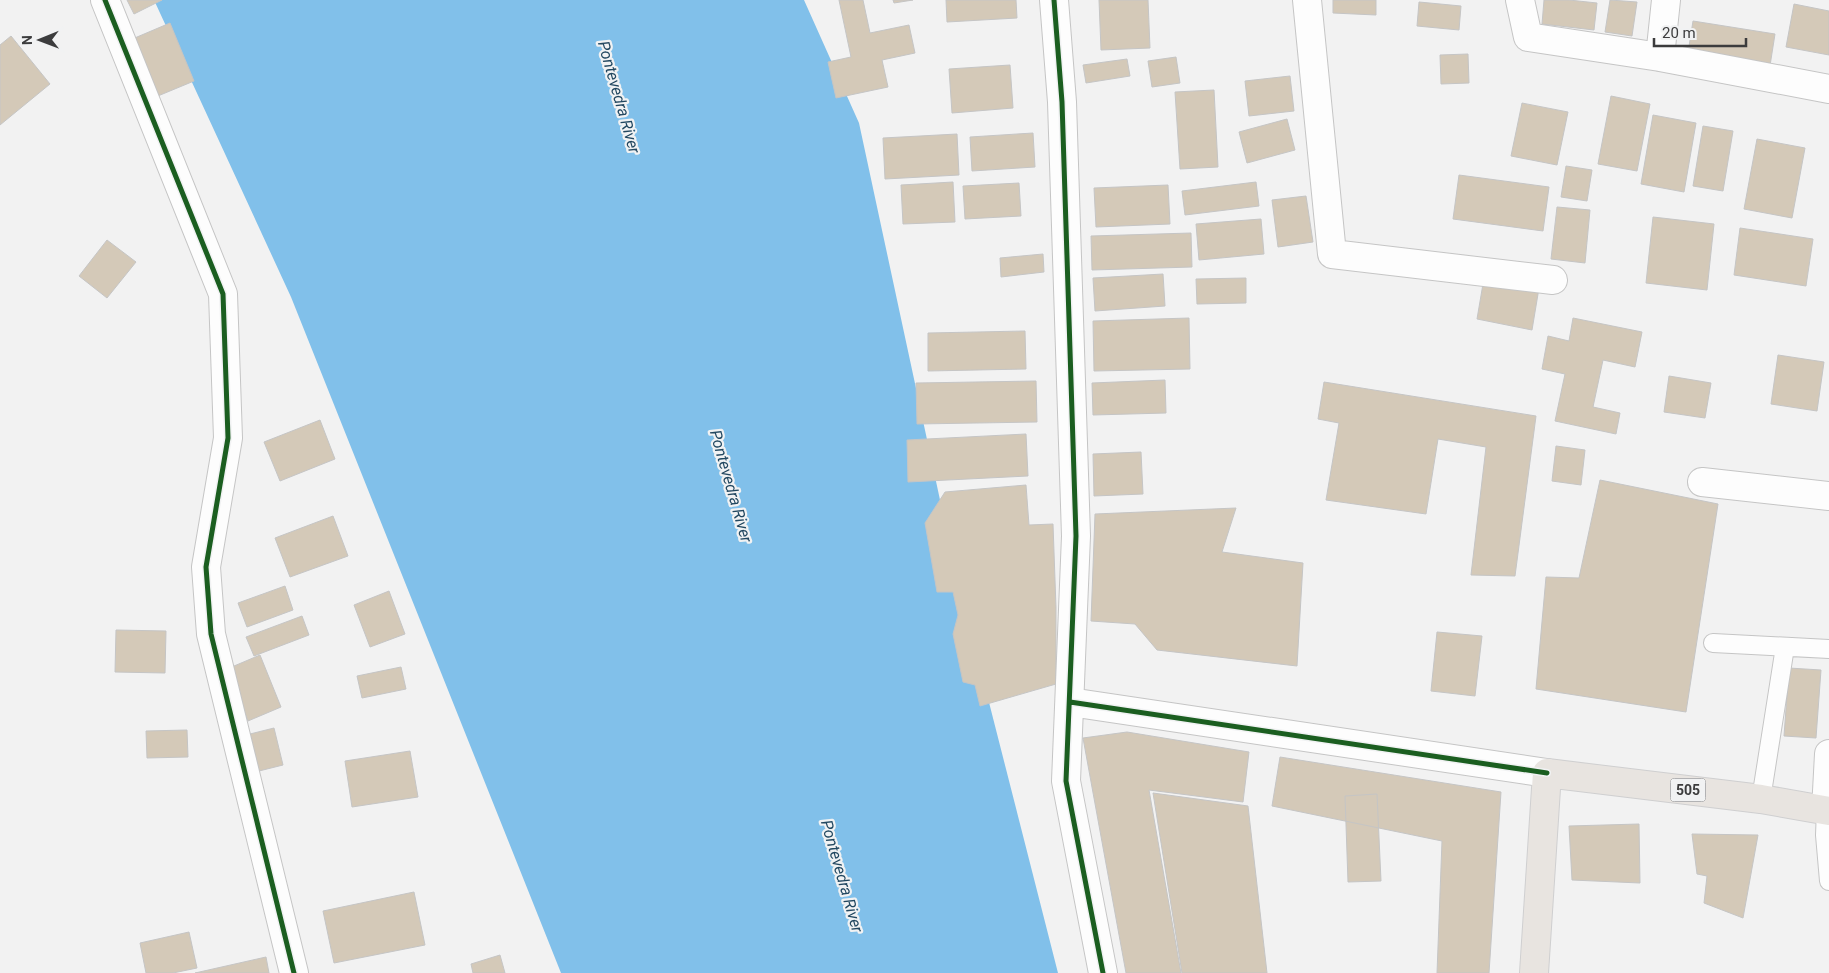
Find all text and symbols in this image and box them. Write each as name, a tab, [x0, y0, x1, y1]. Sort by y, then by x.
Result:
north arrow	[15, 15, 65, 65]
scale bar	[1654, 15, 1746, 47]
text: 20 m	[1662, 24, 1696, 42]
text: N	[19, 35, 35, 45]
water label: Pontevedra River	[594, 39, 644, 156]
water label: Pontevedra River	[706, 428, 756, 545]
road number: 505	[1670, 778, 1706, 802]
water label: Pontevedra River	[817, 818, 867, 935]

